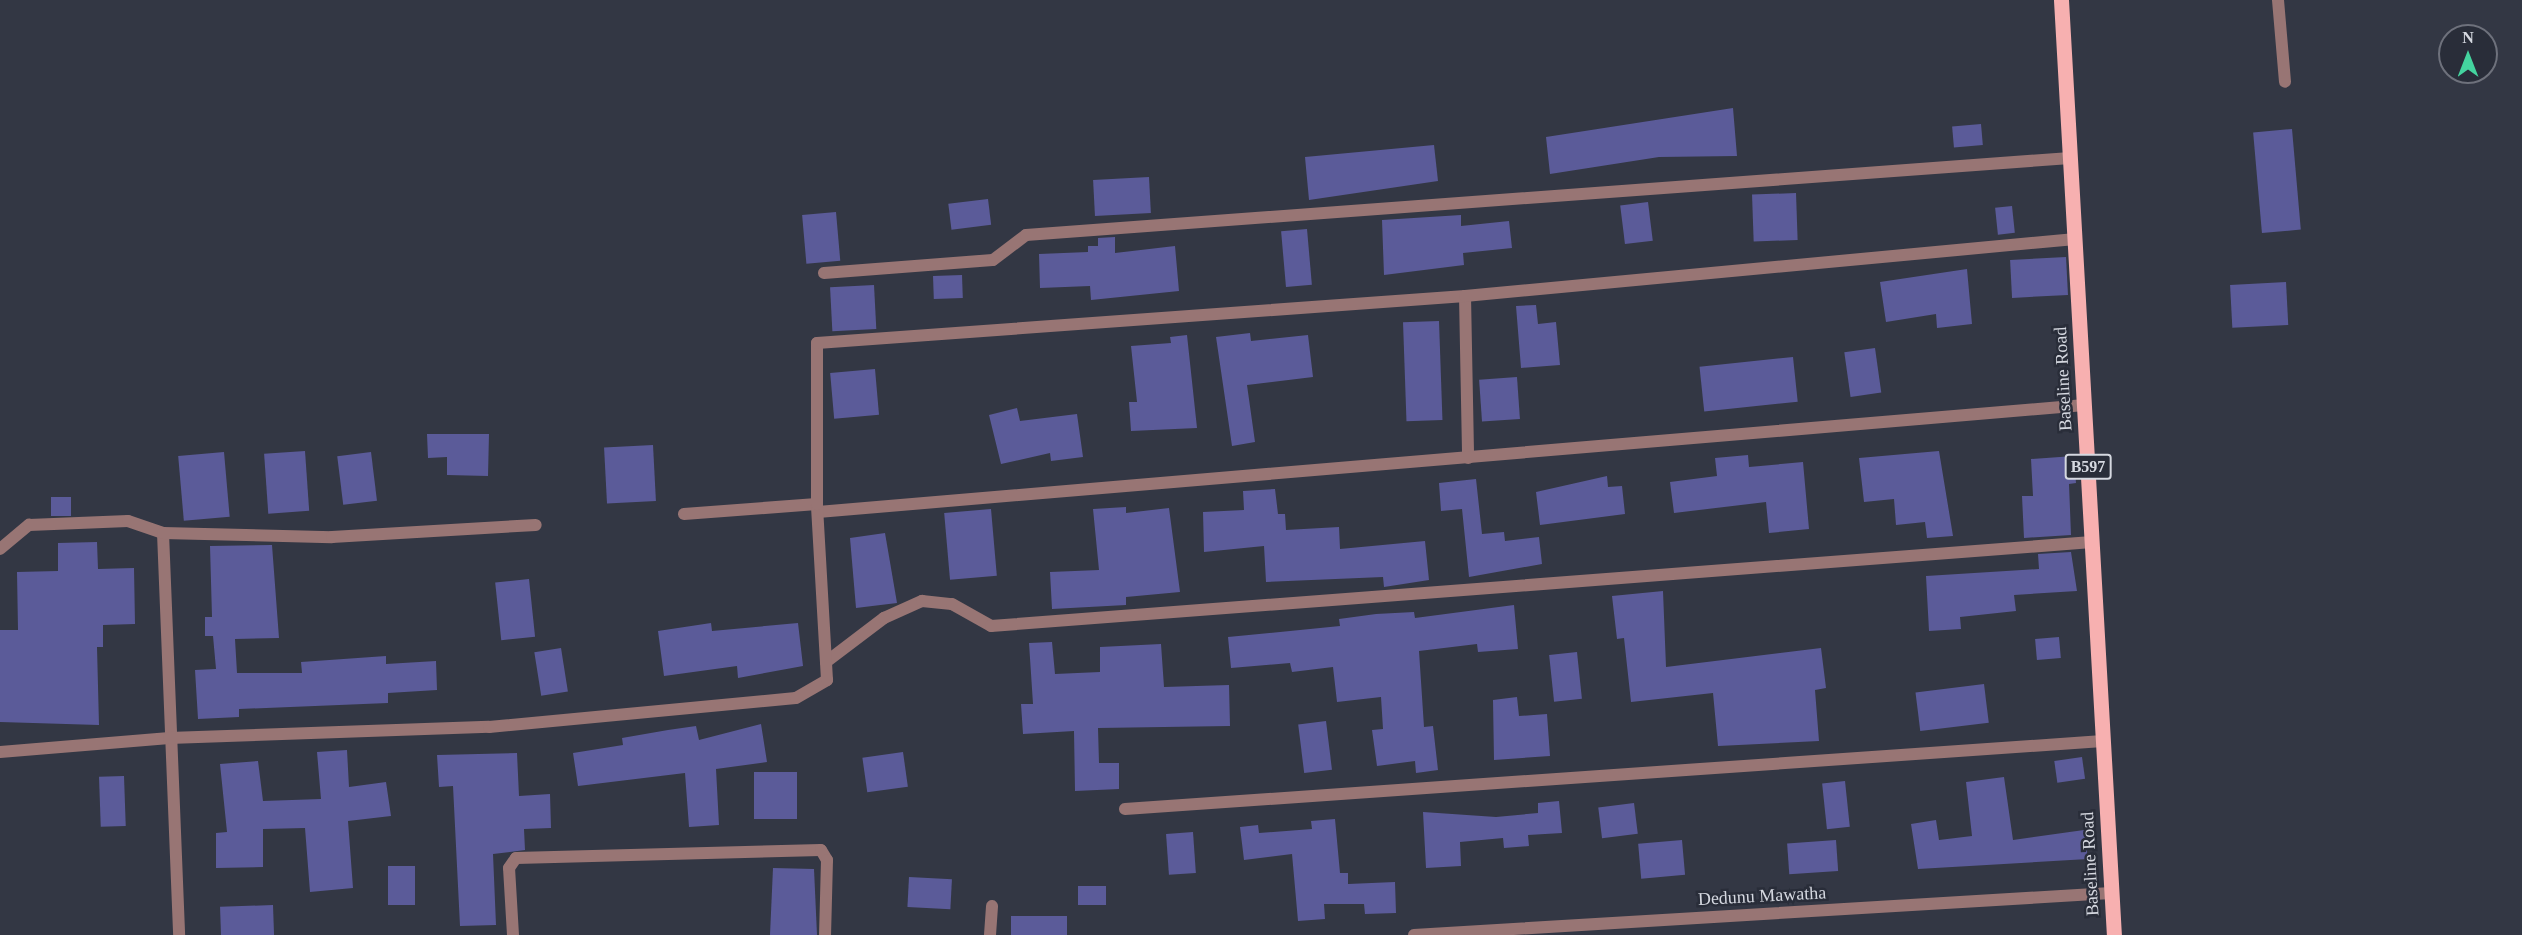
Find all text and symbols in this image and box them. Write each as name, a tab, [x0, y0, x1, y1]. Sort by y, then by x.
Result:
north arrow	[2438, 24, 2498, 84]
text: N	[2462, 29, 2474, 46]
street label: Baseline Road	[2049, 326, 2077, 432]
road number: B597	[2064, 454, 2112, 480]
street label: Baseline Road	[2076, 811, 2104, 917]
street label: Dedunu Mawatha	[1697, 882, 1827, 910]

